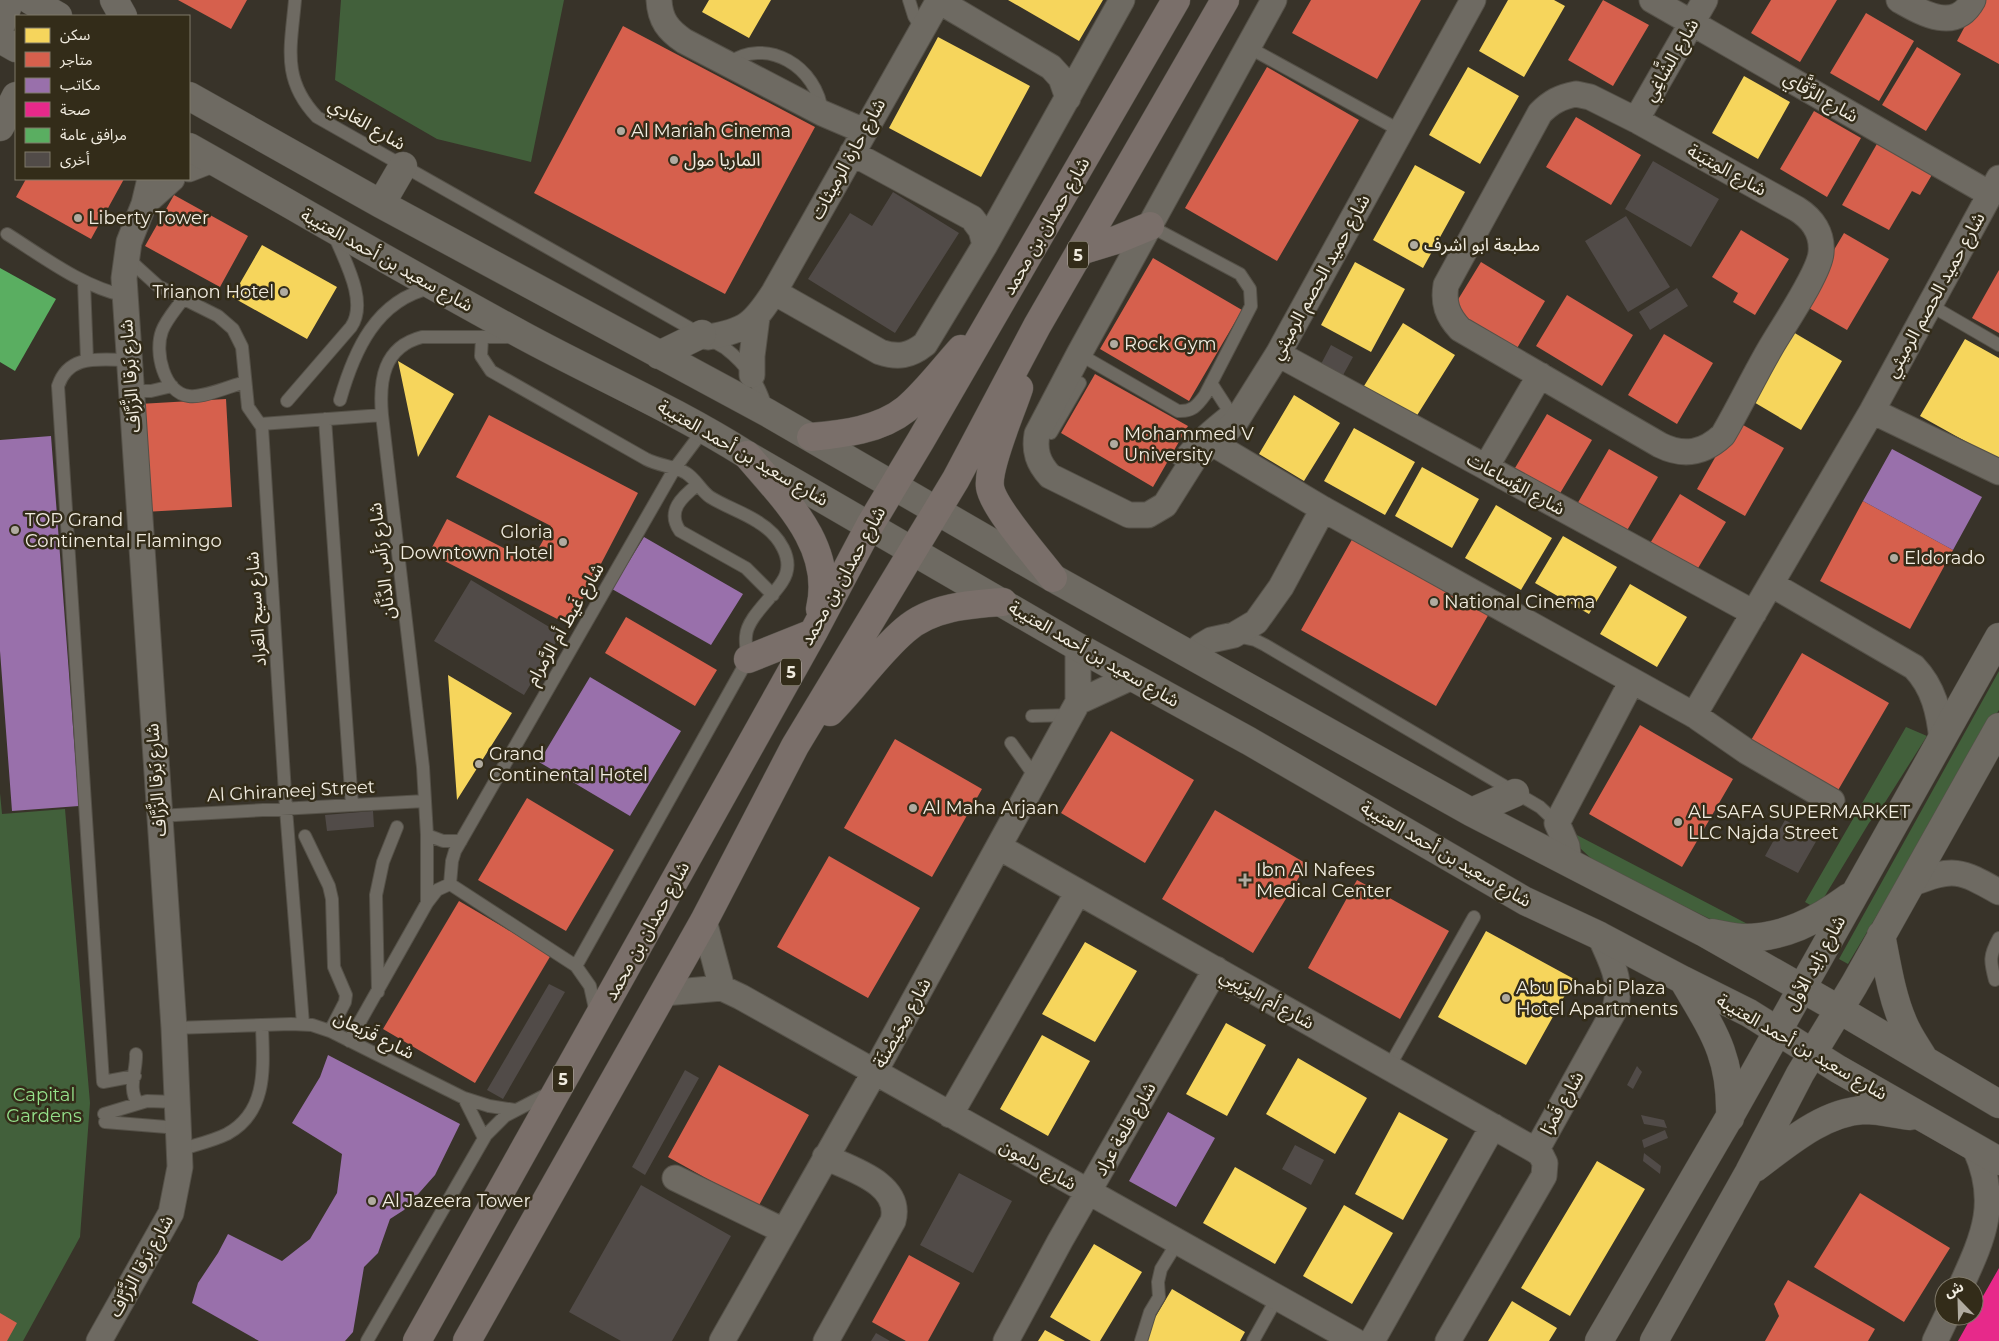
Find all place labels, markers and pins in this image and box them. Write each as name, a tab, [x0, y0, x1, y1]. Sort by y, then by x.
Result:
place label: Al Mariah Cinema	[631, 120, 791, 142]
marker: Al Mariah Cinema	[615, 125, 627, 137]
place label: الماريا مول	[684, 149, 760, 171]
marker: الماريا مول	[668, 154, 680, 166]
place label: Liberty Tower	[88, 207, 209, 229]
marker: Liberty Tower	[72, 212, 84, 224]
place label: مطبعة ابو اشرف	[1424, 234, 1540, 256]
marker: مطبعة ابو اشرف	[1408, 239, 1420, 251]
place label: Trianon Hotel	[152, 281, 274, 303]
marker: Trianon Hotel	[278, 286, 290, 298]
place label: Rock Gym	[1124, 333, 1217, 355]
marker: Rock Gym	[1108, 338, 1120, 350]
place label: Mohammed V University	[1124, 423, 1254, 466]
marker: Mohammed V University	[1108, 438, 1120, 450]
place label: TOP Grand Continental Flamingo	[25, 509, 222, 552]
place label: Gloria Downtown Hotel	[400, 521, 553, 564]
marker: TOP Grand Continental Flamingo	[9, 524, 21, 536]
marker: Gloria Downtown Hotel	[557, 536, 569, 548]
place label: Eldorado	[1904, 547, 1985, 569]
marker: Eldorado	[1888, 552, 1900, 564]
place label: National Cinema	[1444, 591, 1595, 613]
marker: National Cinema	[1428, 596, 1440, 608]
place label: Grand Continental Hotel	[489, 743, 648, 786]
marker: Grand Continental Hotel	[473, 758, 485, 770]
place label: Al Maha Arjaan	[923, 797, 1059, 819]
place label: AL SAFA SUPERMARKET LLC Najda Street	[1688, 801, 1911, 844]
marker: Al Maha Arjaan	[907, 802, 919, 814]
marker: AL SAFA SUPERMARKET LLC Najda Street	[1672, 816, 1684, 828]
place label: Ibn Al Nafees Medical Center	[1256, 859, 1392, 902]
marker: Ibn Al Nafees Medical Center	[1238, 873, 1252, 887]
place label: Abu Dhabi Plaza Hotel Apartments	[1516, 977, 1678, 1020]
marker: Abu Dhabi Plaza Hotel Apartments	[1500, 992, 1512, 1004]
place label: Al Jazeera Tower	[382, 1190, 531, 1212]
marker: Al Jazeera Tower	[366, 1195, 378, 1207]

